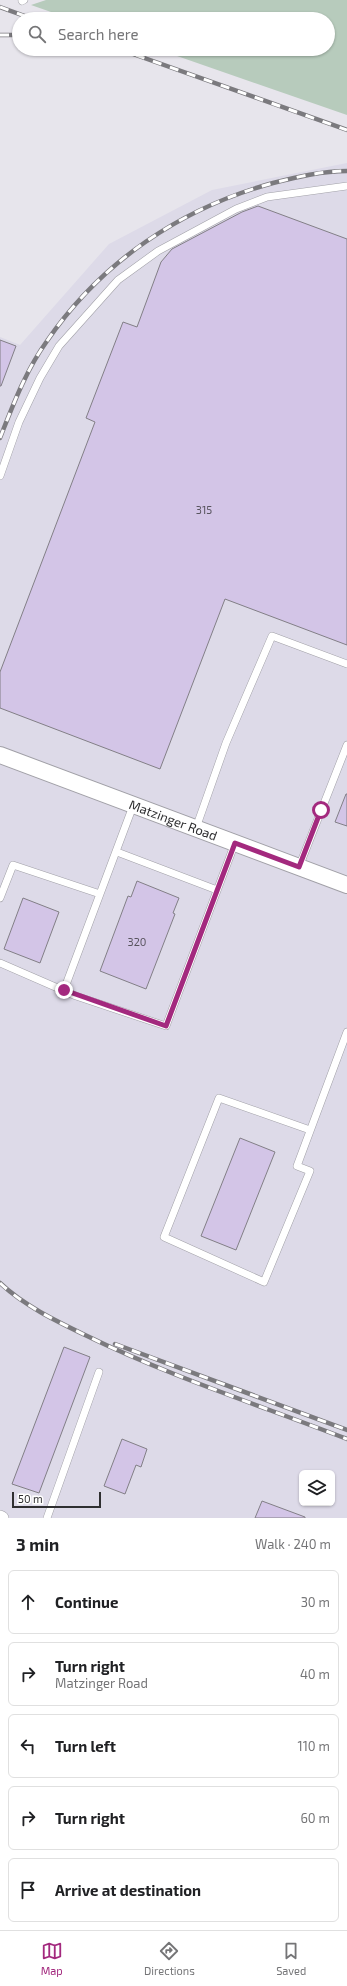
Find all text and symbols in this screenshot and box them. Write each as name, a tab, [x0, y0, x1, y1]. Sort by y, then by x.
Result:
search box	[12, 12, 335, 56]
icon: search	[26, 23, 48, 45]
text: Search here	[58, 25, 139, 43]
house number: 315	[196, 503, 212, 516]
street label: Matzinger Road	[127, 796, 220, 844]
route start	[312, 801, 330, 819]
house number: 320	[128, 935, 146, 948]
route end	[55, 981, 73, 999]
map controls	[299, 1470, 335, 1506]
button: layers	[299, 1470, 335, 1506]
scale bar	[12, 1490, 101, 1509]
text: 50 m	[18, 1492, 43, 1505]
text: 3 min	[16, 1534, 59, 1554]
text: Walk · 240 m	[255, 1536, 331, 1552]
icon: ahead	[17, 1591, 39, 1613]
text: Continue	[55, 1593, 118, 1611]
text: 30 m	[301, 1594, 330, 1610]
text: Turn right	[55, 1657, 125, 1675]
icon: right	[17, 1663, 39, 1685]
text: 40 m	[300, 1666, 330, 1682]
text: Matzinger Road	[55, 1675, 148, 1691]
icon: left	[17, 1735, 39, 1757]
text: Turn left	[55, 1737, 116, 1755]
text: 110 m	[298, 1738, 330, 1754]
icon: right	[17, 1807, 39, 1829]
text: Turn right	[55, 1809, 125, 1827]
text: 60 m	[300, 1810, 330, 1826]
icon: arrive	[17, 1879, 39, 1901]
text: Arrive at destination	[55, 1881, 201, 1899]
tab: Map	[41, 1940, 63, 1977]
tab: Directions	[144, 1940, 195, 1977]
tab: Saved	[276, 1940, 306, 1977]

